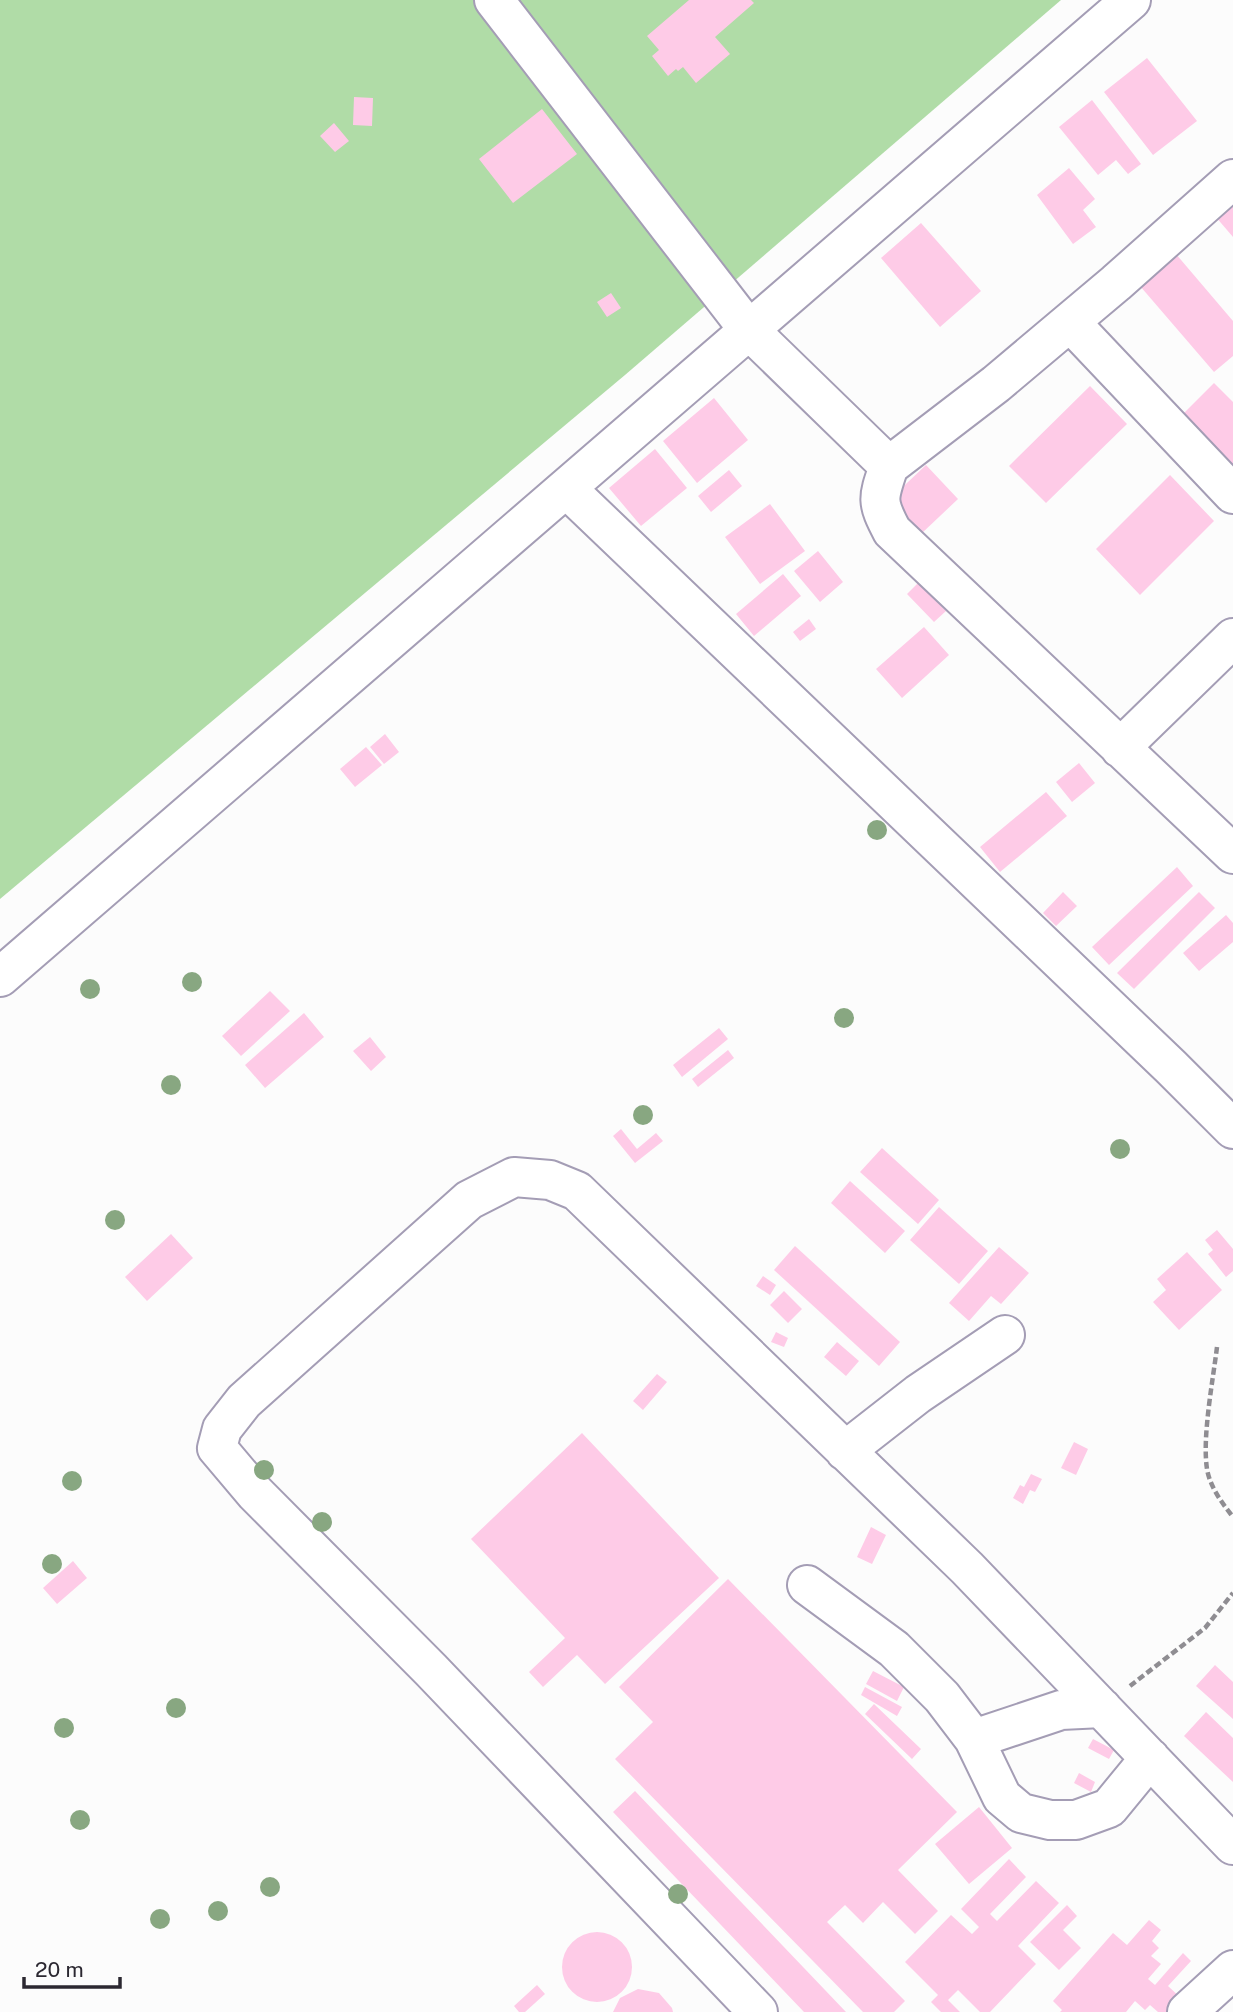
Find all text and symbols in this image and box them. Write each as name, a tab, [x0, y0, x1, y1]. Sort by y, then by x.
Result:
scale bar	[24, 1946, 121, 1990]
text: 20 m	[35, 1957, 84, 1982]

